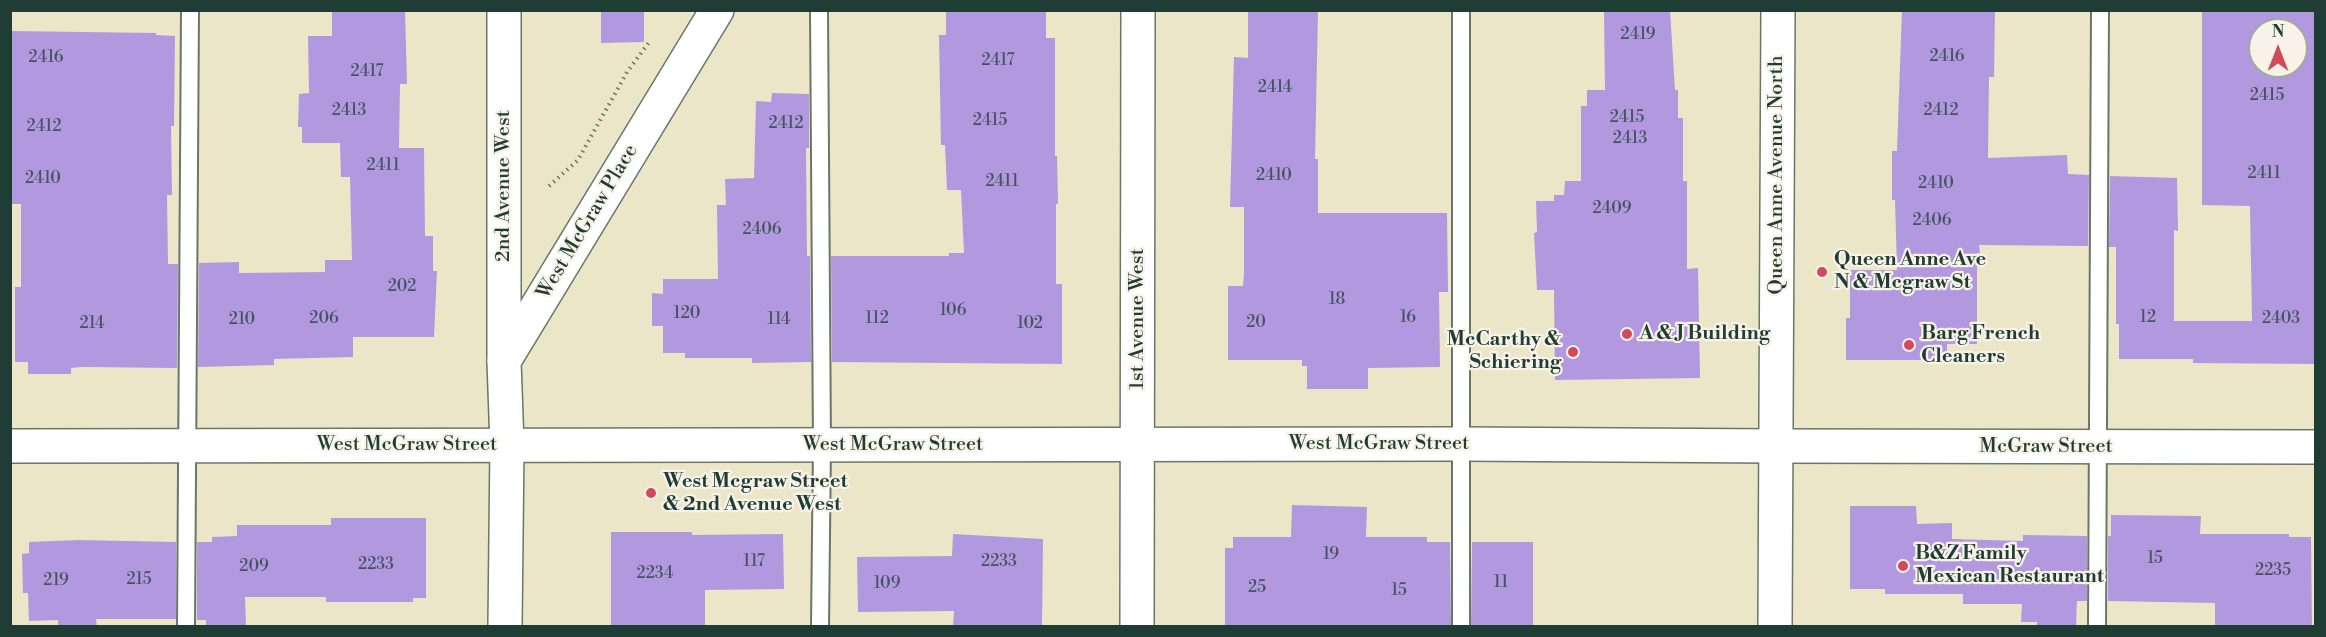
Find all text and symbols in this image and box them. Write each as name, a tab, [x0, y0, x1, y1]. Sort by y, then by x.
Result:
north arrow	[2248, 18, 2308, 78]
text: N	[2272, 22, 2284, 42]
house number: 2419	[1621, 25, 1655, 45]
house number: 2416	[1930, 47, 1964, 67]
house number: 2416	[29, 48, 63, 68]
house number: 2417	[982, 51, 1014, 71]
street label: Queen Anne Avenue North	[1765, 55, 1789, 295]
house number: 2417	[351, 62, 383, 82]
house number: 2414	[1258, 78, 1292, 98]
house number: 2415	[2250, 86, 2284, 106]
house number: 2413	[332, 101, 366, 121]
house number: 2412	[1923, 101, 1959, 121]
house number: 2415	[1610, 108, 1644, 128]
street label: 2nd Avenue West	[492, 110, 516, 262]
house number: 2415	[973, 111, 1007, 131]
house number: 2412	[768, 114, 804, 134]
house number: 2412	[26, 117, 62, 137]
house number: 2413	[1613, 129, 1647, 149]
street label: West McGraw Place	[532, 140, 644, 304]
house number: 2411	[366, 156, 400, 176]
house number: 2411	[2247, 164, 2281, 184]
house number: 2410	[1256, 166, 1292, 186]
house number: 2410	[25, 169, 61, 189]
house number: 2411	[985, 172, 1019, 192]
house number: 2410	[1918, 174, 1954, 194]
house number: 2409	[1592, 199, 1632, 219]
house number: 2406	[1912, 211, 1952, 231]
house number: 2406	[742, 220, 782, 240]
street label: 1st Avenue West	[1126, 248, 1150, 390]
place label: Queen Anne Ave N & Mcgraw St	[1834, 248, 1986, 295]
marker: Queen Anne Ave N & Mcgraw St	[1815, 265, 1829, 279]
house number: 202	[388, 277, 416, 297]
house number: 18	[1329, 290, 1345, 310]
house number: 106	[940, 301, 966, 321]
house number: 120	[674, 304, 700, 324]
house number: 16	[1400, 308, 1416, 328]
house number: 12	[2140, 308, 2156, 328]
house number: 206	[309, 309, 339, 329]
house number: 112	[865, 309, 889, 329]
house number: 2403	[2262, 309, 2300, 329]
house number: 210	[229, 310, 255, 330]
house number: 114	[767, 310, 791, 330]
house number: 20	[1246, 313, 1266, 333]
house number: 214	[79, 314, 105, 334]
house number: 102	[1017, 314, 1043, 334]
place label: A & J Building	[1639, 322, 1770, 346]
place label: Barg French Cleaners	[1921, 322, 2040, 369]
marker: A & J Building	[1620, 327, 1634, 341]
place label: McCarthy & Schiering	[1446, 328, 1561, 375]
marker: Barg French Cleaners	[1902, 338, 1916, 352]
marker: McCarthy & Schiering	[1566, 345, 1580, 359]
street label: West McGraw Street	[1289, 432, 1469, 456]
street label: West McGraw Street	[317, 433, 497, 457]
street label: West McGraw Street	[803, 433, 983, 457]
street label: McGraw Street	[1979, 435, 2113, 459]
place label: West Mcgraw Street & 2nd Avenue West	[663, 470, 848, 517]
marker: West Mcgraw Street & 2nd Avenue West	[644, 486, 658, 500]
place label: B&Z Family Mexican Restaurant	[1915, 542, 2104, 589]
house number: 19	[1323, 545, 1339, 565]
house number: 15	[2147, 549, 2163, 569]
house number: 117	[743, 552, 765, 572]
house number: 2233	[981, 552, 1017, 572]
house number: 2233	[358, 555, 394, 575]
house number: 209	[239, 557, 269, 577]
marker: B&Z Family Mexican Restaurant	[1896, 559, 1910, 573]
house number: 2235	[2255, 561, 2291, 581]
house number: 2234	[637, 564, 673, 584]
house number: 215	[126, 570, 152, 590]
house number: 219	[43, 571, 69, 591]
house number: 11	[1494, 573, 1508, 593]
house number: 109	[874, 574, 900, 594]
house number: 25	[1248, 578, 1266, 598]
house number: 15	[1391, 581, 1407, 601]

